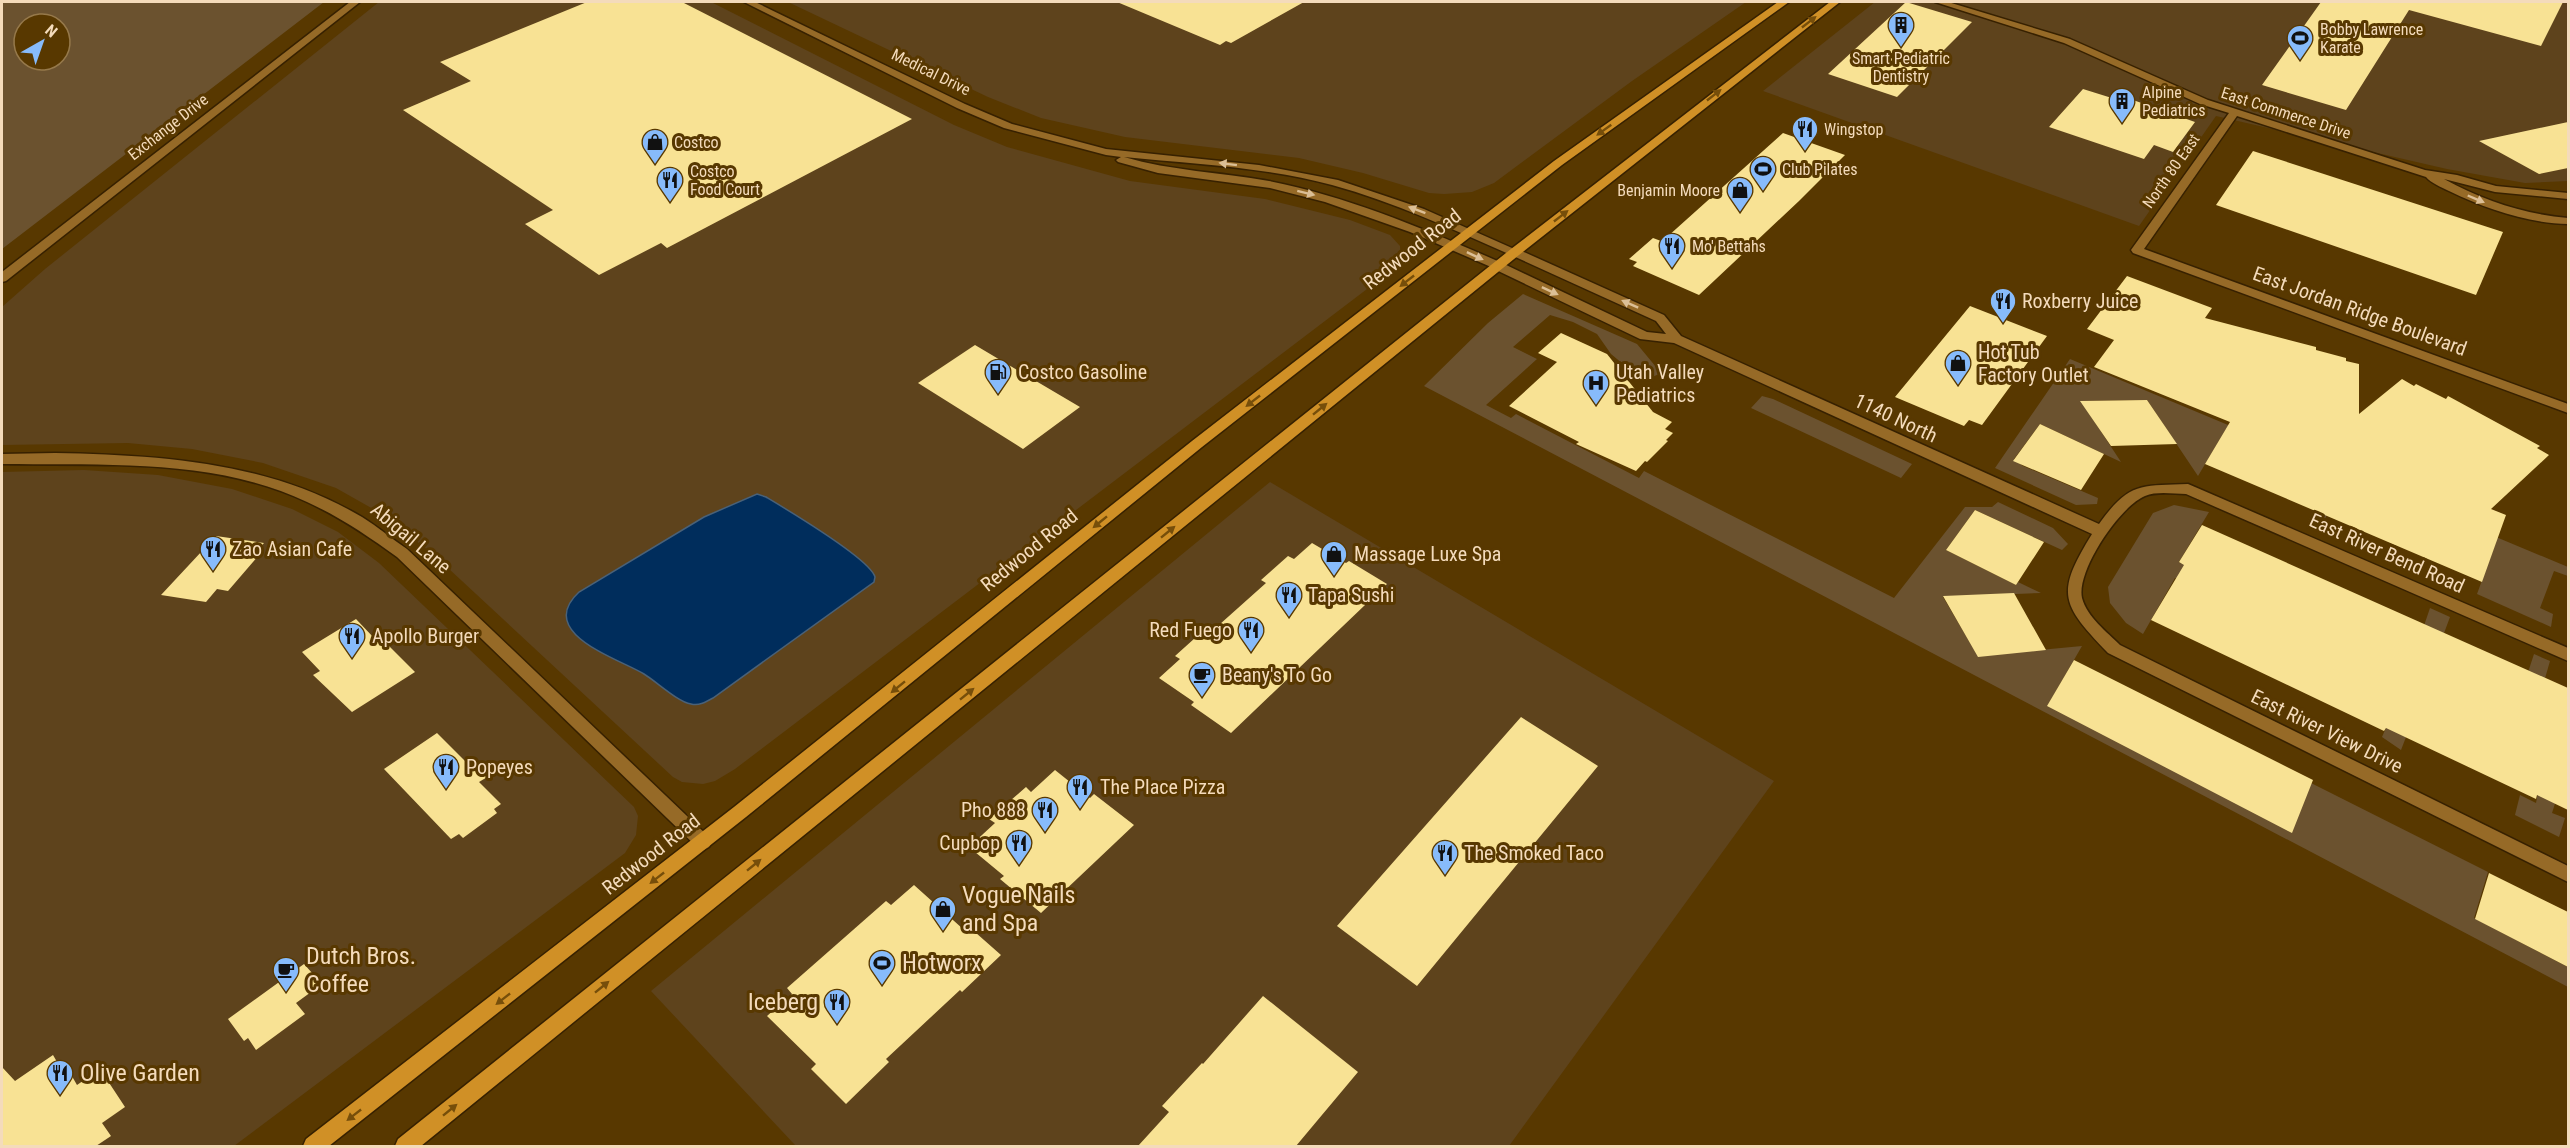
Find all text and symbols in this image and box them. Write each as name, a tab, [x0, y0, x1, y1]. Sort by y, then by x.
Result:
building icon: Smart Pediatric Dentistry	[1886, 10, 1916, 48]
north arrow	[12, 12, 72, 72]
one-way arrow	[1801, 17, 1816, 29]
text: N	[41, 20, 61, 41]
place label: Bobby Lawrence Karate	[2320, 20, 2423, 57]
sports icon: Bobby Lawrence Karate	[2285, 23, 2315, 61]
street label: Medical Drive	[888, 45, 974, 99]
place label: Smart Pediatric Dentistry	[1852, 49, 1950, 86]
place label: Alpine Pediatrics	[2142, 83, 2206, 120]
street label: East Commerce Drive	[2219, 83, 2353, 143]
building icon: Alpine Pediatrics	[2107, 86, 2137, 124]
street label: Exchange Drive	[124, 90, 212, 164]
one-way arrow	[1707, 90, 1722, 102]
restaurant icon: Wingstop	[1790, 114, 1820, 152]
place label: Wingstop	[1824, 120, 1883, 139]
one-way arrow	[1596, 124, 1612, 136]
shop icon: Costco	[640, 127, 670, 165]
street label: North 80 East	[2138, 130, 2204, 212]
place label: Costco	[674, 133, 719, 152]
sports icon: Club Pilates	[1748, 154, 1778, 192]
one-way arrow	[1219, 159, 1238, 169]
place label: Club Pilates	[1782, 160, 1857, 179]
place label: Costco Food Court	[690, 162, 760, 199]
restaurant icon: Costco Food Court	[655, 165, 685, 203]
shop icon: Benjamin Moore	[1725, 175, 1755, 213]
place label: Benjamin Moore	[1617, 181, 1720, 200]
one-way arrow	[1297, 189, 1315, 199]
one-way arrow	[2467, 194, 2484, 203]
street label: Redwood Road	[1358, 203, 1466, 295]
one-way arrow	[1408, 204, 1426, 214]
one-way arrow	[1553, 209, 1569, 222]
restaurant icon: Mo' Bettahs	[1657, 231, 1687, 269]
place label: Mo' Bettahs	[1692, 237, 1766, 256]
one-way arrow	[1467, 251, 1485, 261]
street label: East Jordan Ridge Boulevard	[2250, 261, 2470, 361]
one-way arrow	[1399, 275, 1415, 288]
restaurant icon: Roxberry Juice	[1988, 286, 2018, 324]
one-way arrow	[1542, 287, 1559, 296]
place label: Roxberry Juice	[2022, 289, 2138, 313]
one-way arrow	[1622, 300, 1639, 309]
place label: Hot Tub Factory Outlet	[1978, 340, 2089, 387]
shop icon: Hot Tub Factory Outlet	[1943, 348, 1973, 386]
fuel station icon: Costco Gasoline	[983, 357, 1013, 395]
place label: Costco Gasoline	[1018, 360, 1147, 384]
place label: Utah Valley Pediatrics	[1616, 360, 1704, 407]
hospital icon: Utah Valley Pediatrics	[1581, 368, 1611, 406]
street label: 1140 North	[1851, 388, 1941, 448]
one-way arrow	[1245, 394, 1261, 407]
one-way arrow	[1312, 403, 1328, 416]
street label: Abigail Lane	[366, 498, 456, 578]
street label: Redwood Road	[976, 504, 1082, 596]
street label: East River Bend Road	[2306, 508, 2468, 598]
one-way arrow	[1092, 515, 1108, 528]
one-way arrow	[1160, 525, 1176, 538]
restaurant icon: Zao Asian Cafe	[198, 534, 228, 572]
place label: Zao Asian Cafe	[232, 537, 352, 561]
shop icon: Massage Luxe Spa	[1319, 539, 1349, 577]
place label: Massage Luxe Spa	[1354, 542, 1501, 566]
restaurant icon: Tapa Sushi	[1274, 580, 1304, 618]
place label: Tapa Sushi	[1308, 583, 1394, 607]
restaurant icon: Red Fuego	[1236, 615, 1266, 653]
place label: Red Fuego	[1149, 618, 1232, 642]
restaurant icon: Apollo Burger	[337, 621, 367, 659]
place label: Apollo Burger	[372, 624, 479, 648]
cafe icon: Beany's To Go	[1187, 660, 1217, 698]
place label: Beany's To Go	[1222, 663, 1332, 687]
one-way arrow	[890, 680, 905, 692]
street label: East River View Drive	[2247, 684, 2407, 778]
one-way arrow	[959, 687, 975, 700]
restaurant icon: Popeyes	[431, 752, 461, 790]
place label: Popeyes	[466, 755, 533, 779]
restaurant icon: The Place Pizza	[1065, 772, 1095, 810]
place label: The Place Pizza	[1100, 775, 1225, 799]
restaurant icon: Pho 888	[1030, 795, 1060, 833]
place label: Pho 888	[961, 798, 1026, 822]
street label: Redwood Road	[597, 808, 705, 900]
restaurant icon: Cupbop	[1004, 828, 1034, 866]
place label: Cupbop	[939, 831, 1000, 855]
restaurant icon: The Smoked Taco	[1430, 838, 1460, 876]
place label: The Smoked Taco	[1464, 841, 1604, 865]
one-way arrow	[746, 859, 762, 872]
one-way arrow	[649, 872, 664, 884]
place label: Vogue Nails and Spa	[962, 881, 1075, 937]
shop icon: Vogue Nails and Spa	[928, 894, 958, 932]
place label: Dutch Bros. Coffee	[306, 942, 416, 998]
sports icon: Hotworx	[867, 948, 897, 986]
place label: Hotworx	[902, 949, 982, 977]
cafe icon: Dutch Bros. Coffee	[271, 955, 301, 993]
one-way arrow	[595, 982, 610, 994]
restaurant icon: Iceberg	[822, 987, 852, 1025]
place label: Iceberg	[748, 988, 818, 1016]
one-way arrow	[496, 992, 511, 1004]
restaurant icon: Olive Garden	[45, 1058, 75, 1096]
place label: Olive Garden	[80, 1059, 200, 1087]
one-way arrow	[443, 1104, 458, 1116]
one-way arrow	[346, 1109, 362, 1121]

